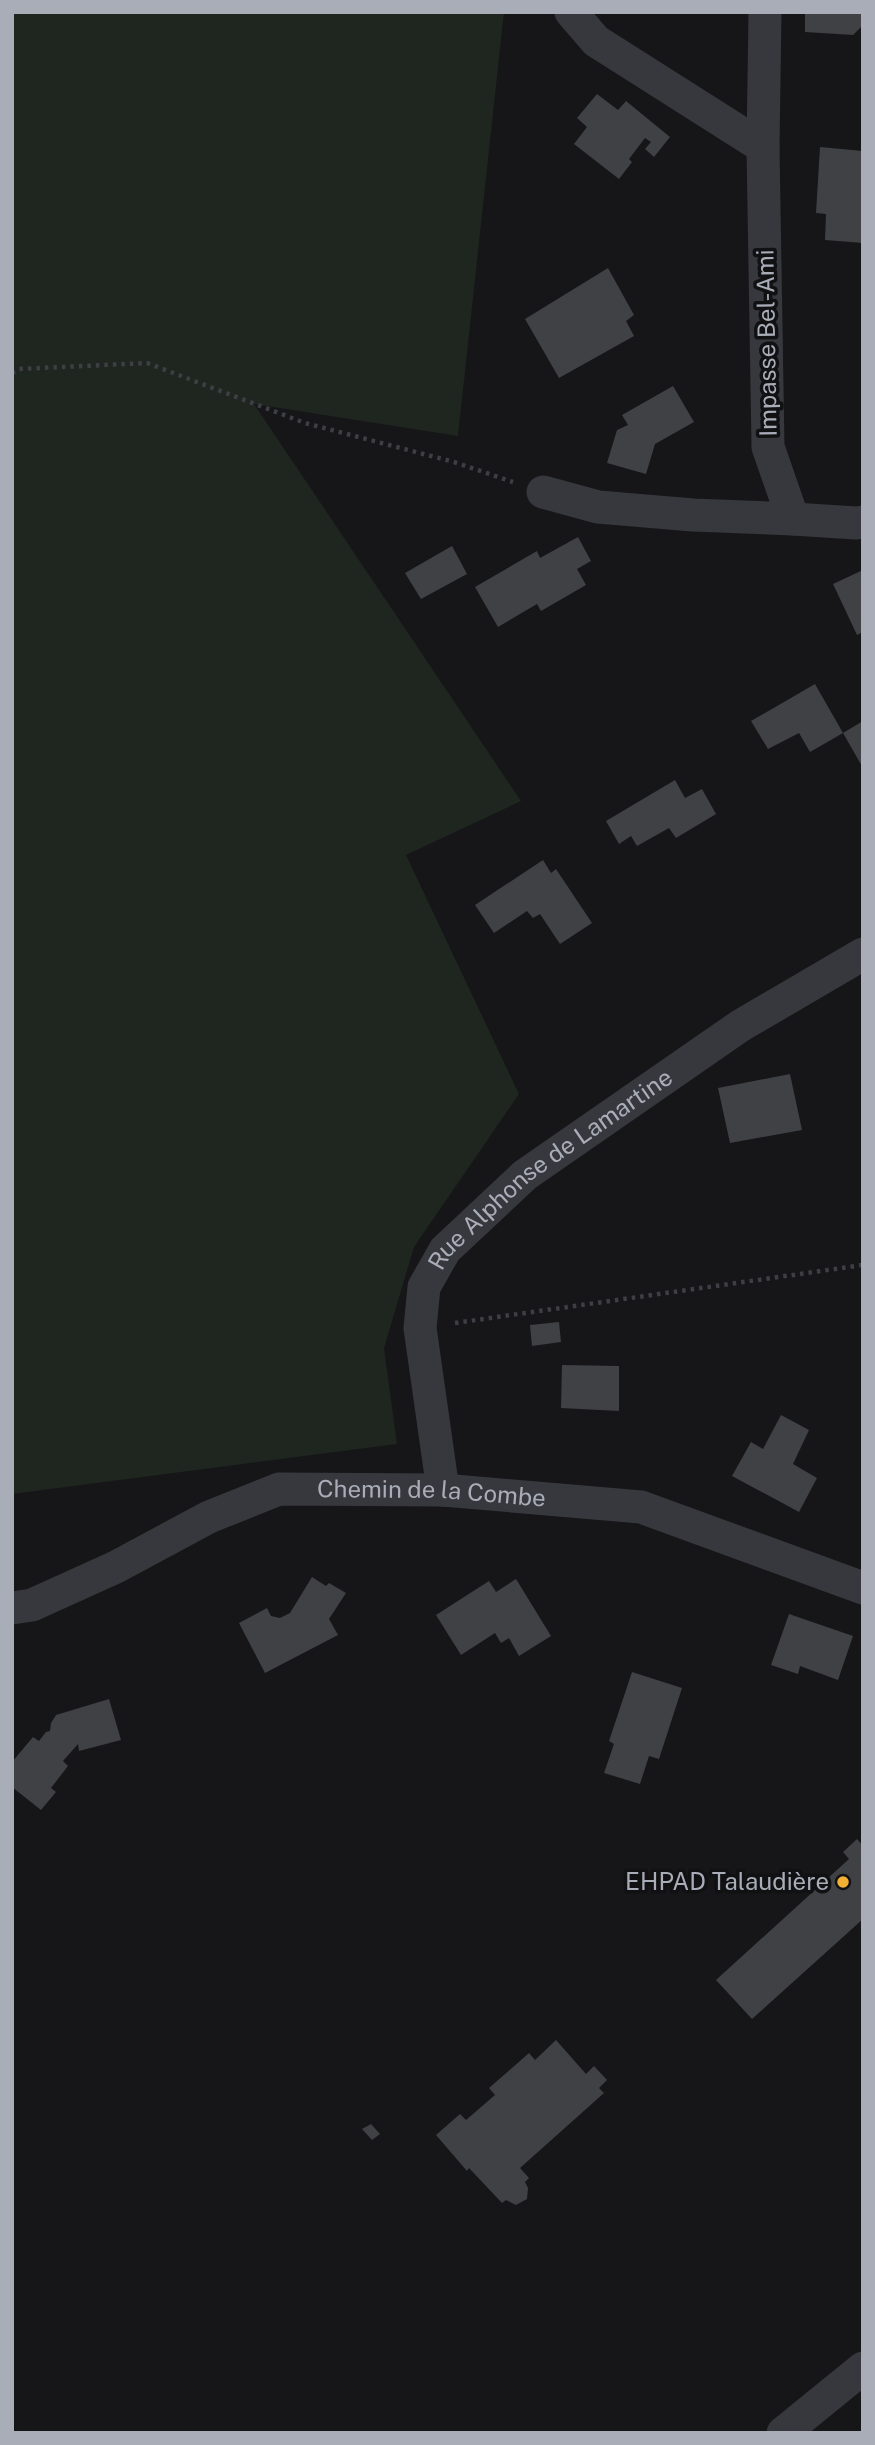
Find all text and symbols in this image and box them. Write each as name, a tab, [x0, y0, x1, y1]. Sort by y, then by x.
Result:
street label: Impasse Bel-Ami	[750, 249, 782, 437]
street label: Rue Alphonse de Lamartine	[422, 1062, 677, 1274]
street label: Chemin de la Combe	[317, 1474, 547, 1512]
place label: EHPAD Talaudière	[625, 1867, 829, 1895]
marker: EHPAD Talaudière	[835, 1874, 851, 1890]

